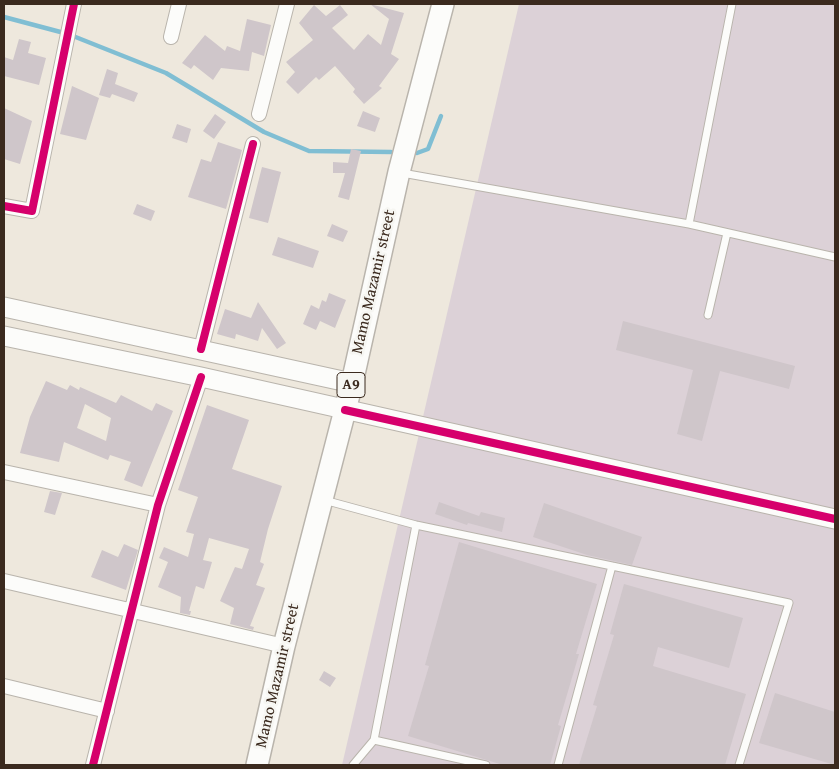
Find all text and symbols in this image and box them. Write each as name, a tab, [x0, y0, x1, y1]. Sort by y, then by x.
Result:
street label: Mamo Mazamir street	[348, 208, 400, 356]
road number: A9	[337, 372, 365, 398]
street label: Mamo Mazamir street	[252, 602, 304, 750]

